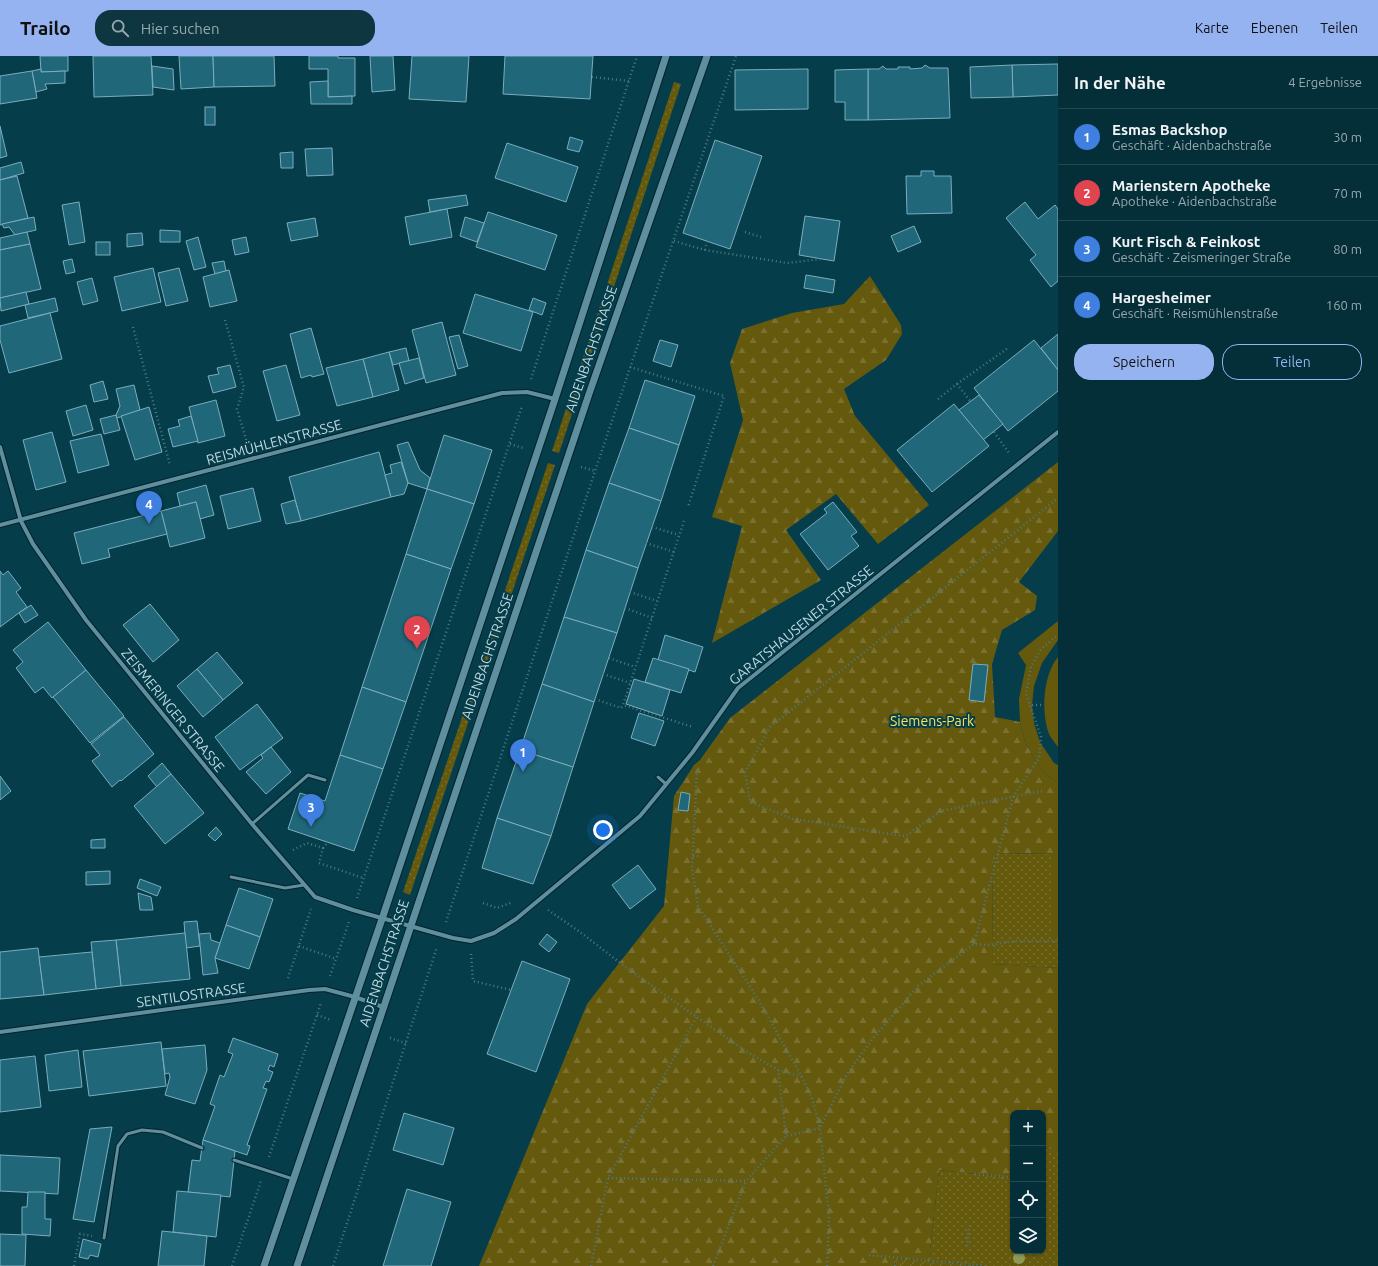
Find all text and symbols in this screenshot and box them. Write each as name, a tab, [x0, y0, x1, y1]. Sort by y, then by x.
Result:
search box	[95, 10, 375, 46]
text: Trailo	[20, 17, 71, 39]
icon: search	[109, 17, 131, 39]
text: Hier suchen	[141, 20, 220, 37]
text: Karte	[1195, 20, 1229, 36]
text: Ebenen	[1251, 20, 1298, 36]
text: Teilen	[1320, 20, 1358, 36]
text: In der Nähe	[1074, 73, 1166, 92]
text: 4 Ergebnisse	[1288, 75, 1362, 89]
text: Esmas Backshop	[1112, 121, 1227, 138]
text: 1	[1083, 130, 1091, 144]
text: 30 m	[1333, 130, 1362, 144]
text: Geschäft · Aidenbachstraße	[1112, 138, 1272, 152]
text: Marienstern Apotheke	[1112, 177, 1271, 194]
text: 2	[1083, 186, 1091, 200]
text: 70 m	[1333, 186, 1362, 200]
text: Apotheke · Aidenbachstraße	[1112, 194, 1277, 208]
text: Kurt Fisch & Feinkost	[1112, 233, 1260, 250]
text: 3	[1083, 242, 1091, 256]
text: 80 m	[1333, 242, 1362, 256]
text: Geschäft · Zeismeringer Straße	[1112, 250, 1291, 264]
street label: AIDENBACHSTRASSE	[562, 284, 620, 414]
text: Hargesheimer	[1112, 289, 1211, 306]
text: 4	[1083, 298, 1091, 312]
text: 160 m	[1326, 298, 1362, 312]
text: Geschäft · Reismühlenstraße	[1112, 306, 1278, 320]
button: Speichern	[1074, 344, 1214, 380]
button: Teilen	[1222, 344, 1362, 380]
street label: REISMÜHLENSTRASSE	[204, 415, 344, 468]
pin: 4	[136, 491, 162, 524]
street label: GARATSHAUSENER STRASSE	[726, 562, 876, 688]
street label: AIDENBACHSTRASSE	[458, 591, 516, 721]
pin: 2	[404, 616, 430, 649]
street label: ZEISMERINGER STRASSE	[118, 645, 228, 775]
park label: Siemens-Park	[890, 713, 974, 729]
pin: 1	[510, 739, 536, 772]
pin: 3	[298, 794, 324, 827]
your location	[593, 820, 613, 840]
street label: AIDENBACHSTRASSE	[356, 897, 412, 1029]
street label: SENTILOSTRASSE	[135, 979, 247, 1011]
map controls	[1010, 1110, 1046, 1254]
button: +	[1010, 1110, 1046, 1146]
button: −	[1010, 1146, 1046, 1182]
button: locate	[1010, 1182, 1046, 1218]
button: layers	[1010, 1218, 1046, 1254]

